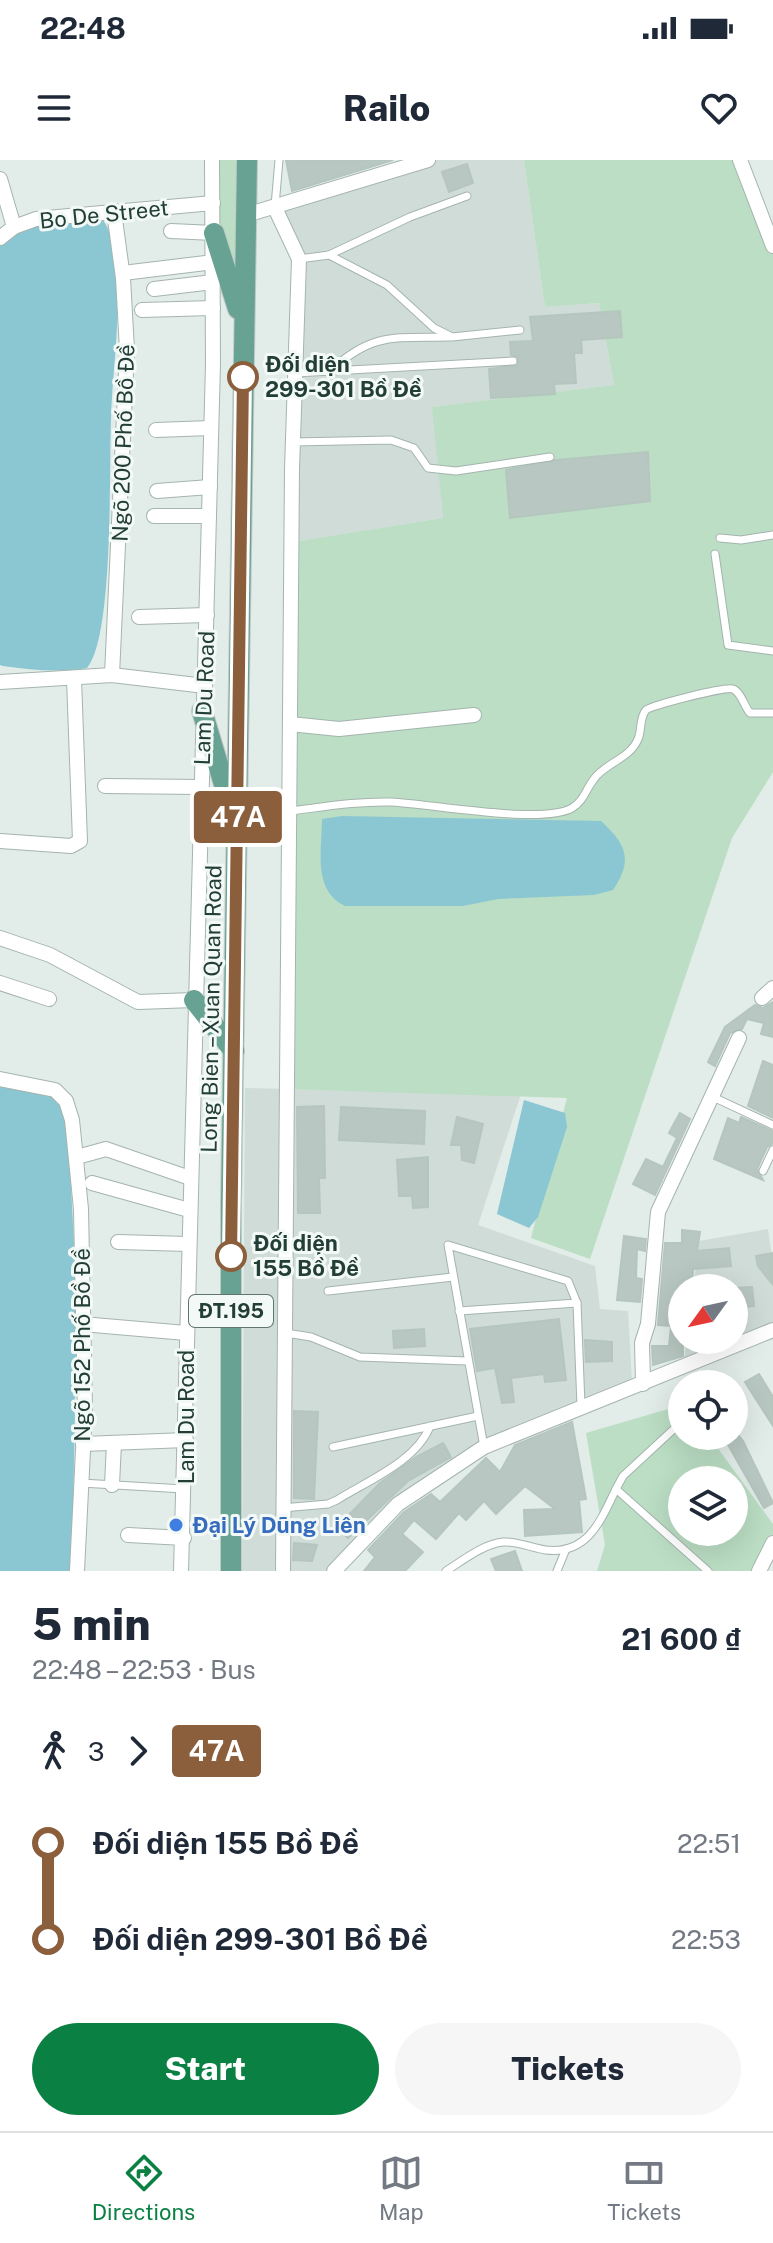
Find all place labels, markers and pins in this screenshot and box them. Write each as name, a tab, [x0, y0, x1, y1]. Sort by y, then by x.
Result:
place label: Đối diện 299-301 Bồ Đề	[265, 351, 422, 402]
marker: Đối diện 299-301 Bồ Đề	[228, 362, 258, 392]
place label: Đối diện 155 Bồ Đề	[253, 1230, 359, 1281]
marker: Đối diện 155 Bồ Đề	[216, 1241, 246, 1271]
place label: Đại Lý Dũng Liên	[192, 1512, 366, 1538]
marker: Đại Lý Dũng Liên	[167, 1516, 185, 1534]

